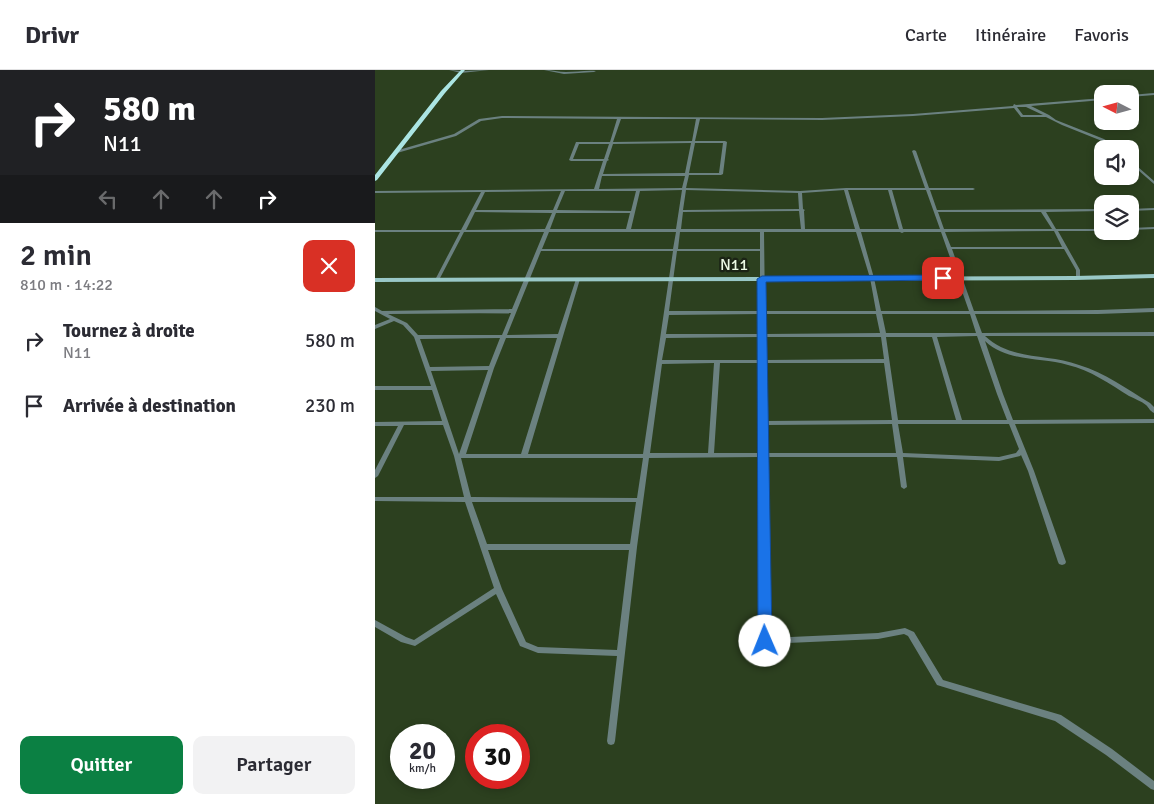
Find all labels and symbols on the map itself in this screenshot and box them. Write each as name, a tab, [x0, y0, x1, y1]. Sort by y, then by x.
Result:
north arrow	[1094, 85, 1139, 130]
street label: N11	[720, 255, 748, 275]
pin	[922, 257, 964, 299]
position arrow	[738, 614, 790, 666]
speed limit sign: 30	[465, 724, 530, 789]

